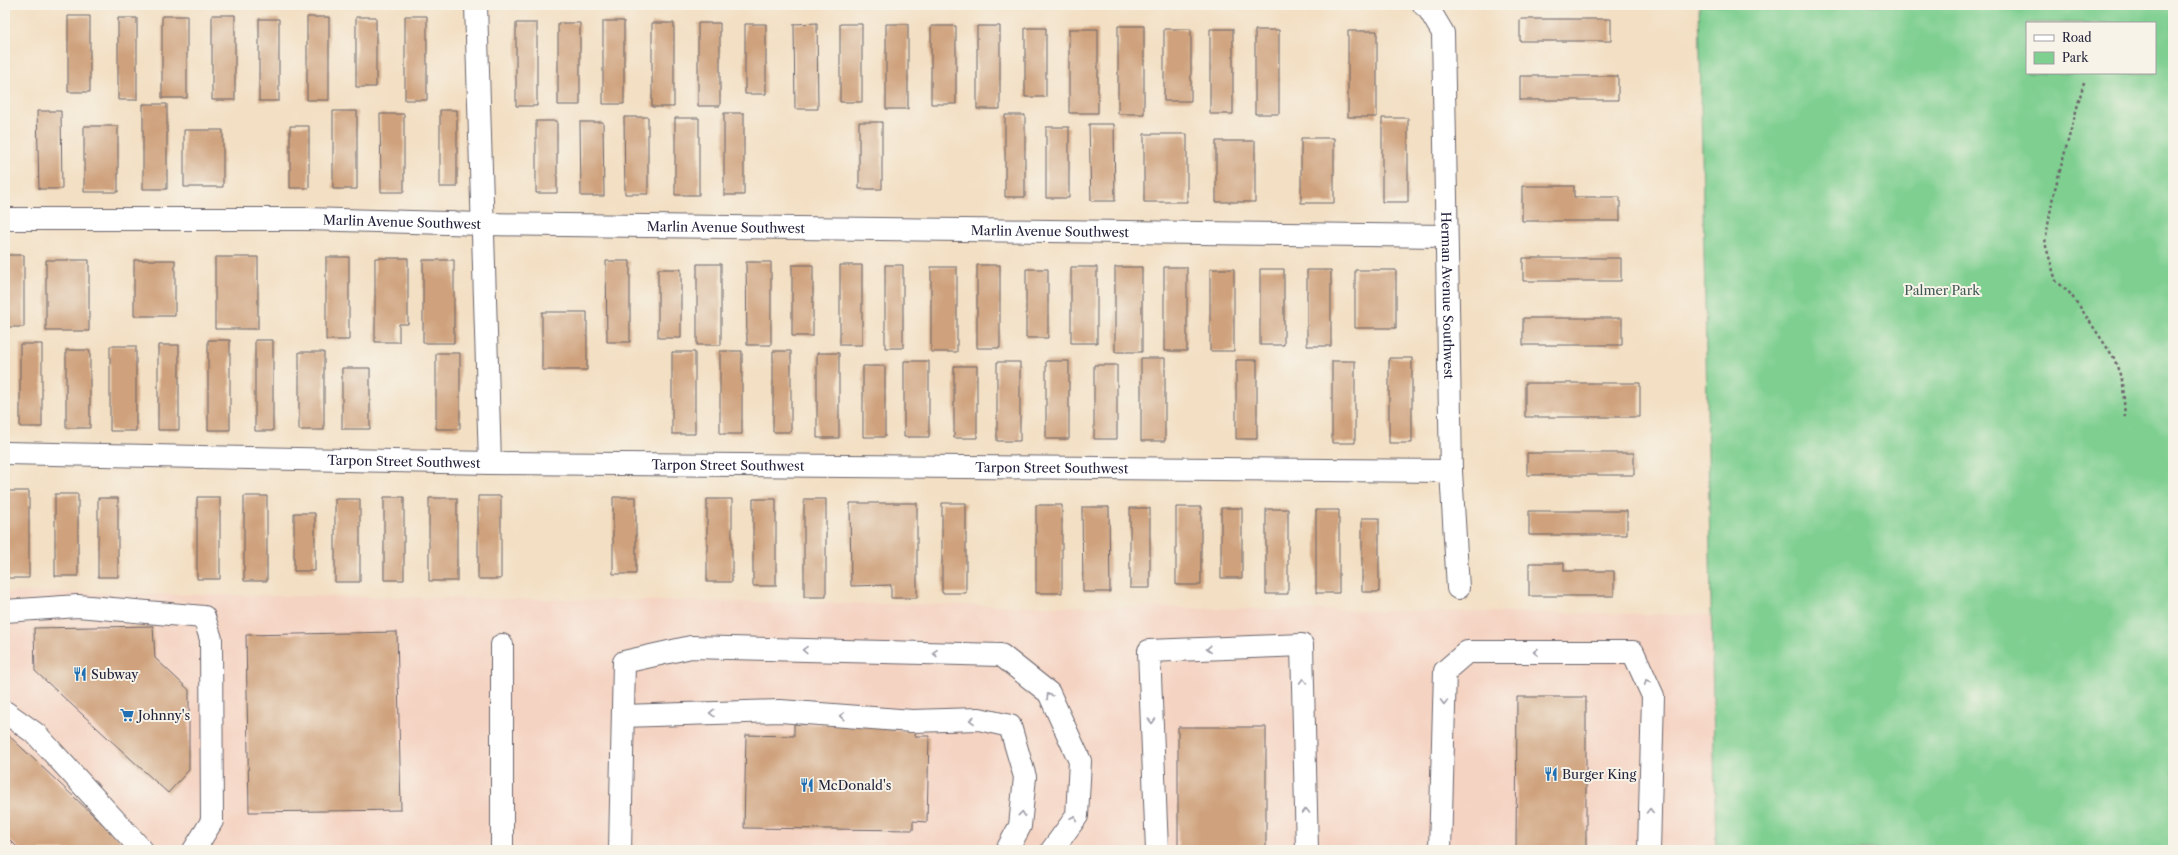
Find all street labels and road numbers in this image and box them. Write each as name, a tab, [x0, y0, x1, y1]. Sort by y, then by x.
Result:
street label: Marlin Avenue Southwest	[323, 211, 482, 232]
street label: Herman Avenue Southwest	[1438, 212, 1457, 380]
street label: Marlin Avenue Southwest	[647, 218, 805, 236]
street label: Marlin Avenue Southwest	[971, 222, 1129, 240]
street label: Tarpon Street Southwest	[327, 452, 481, 471]
street label: Tarpon Street Southwest	[651, 456, 805, 474]
street label: Tarpon Street Southwest	[975, 459, 1129, 476]

